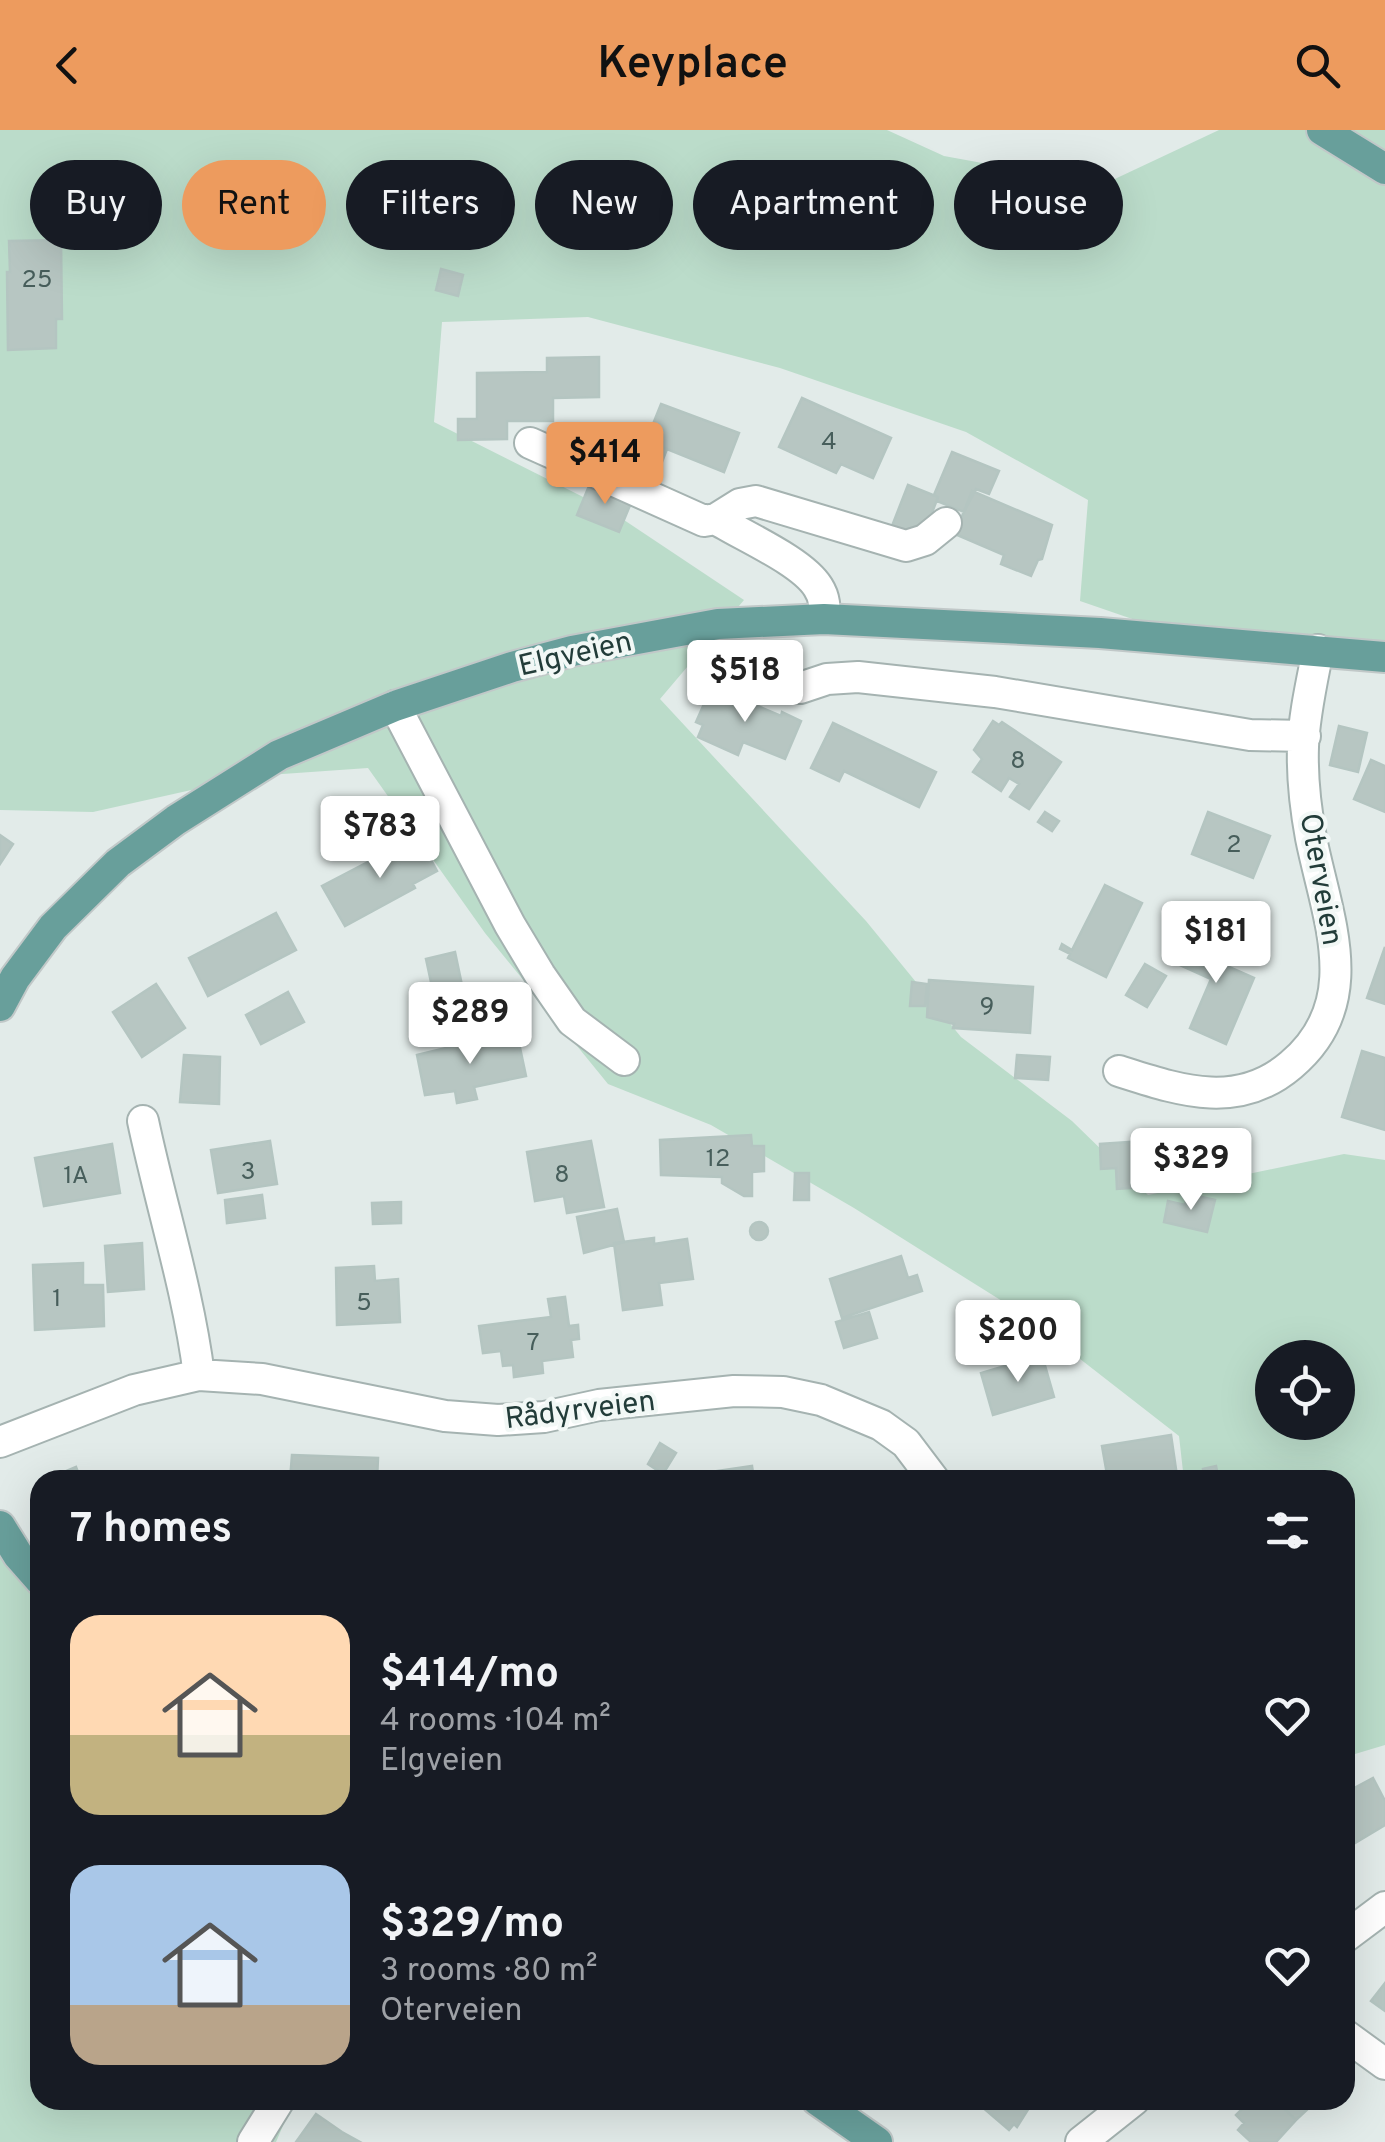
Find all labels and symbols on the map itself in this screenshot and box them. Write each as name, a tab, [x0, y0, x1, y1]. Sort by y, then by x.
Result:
house number: 25	[22, 265, 52, 297]
pin: $414	[546, 422, 664, 507]
house number: 4	[821, 427, 837, 459]
street label: Elgveien	[515, 624, 636, 686]
pin: $518	[686, 640, 804, 725]
house number: 8	[1010, 746, 1026, 778]
pin: $783	[321, 796, 439, 881]
street label: Oterveien	[1290, 810, 1349, 948]
house number: 2	[1226, 830, 1242, 862]
pin: $181	[1157, 901, 1275, 986]
pin: $289	[411, 982, 529, 1067]
house number: 9	[980, 992, 994, 1024]
pin: $329	[1132, 1128, 1250, 1213]
house number: 12	[706, 1144, 730, 1176]
house number: 3	[240, 1157, 256, 1189]
house number: 8	[554, 1160, 570, 1192]
house number: 1A	[63, 1161, 89, 1193]
house number: 1	[52, 1284, 62, 1316]
house number: 5	[356, 1288, 372, 1320]
pin: $200	[959, 1300, 1077, 1385]
house number: 7	[526, 1328, 540, 1360]
street label: Rådyrveien	[503, 1384, 658, 1439]

